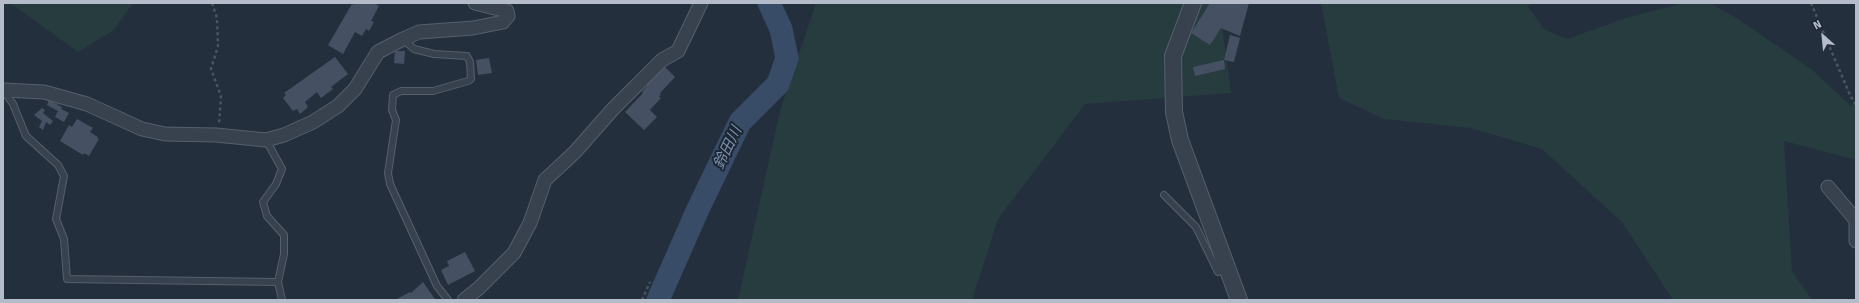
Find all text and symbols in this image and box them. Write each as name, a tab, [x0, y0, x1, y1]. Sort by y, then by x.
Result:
north arrow	[1803, 16, 1843, 56]
text: N	[1811, 17, 1824, 32]
water label: 鈴田川	[710, 124, 746, 172]

